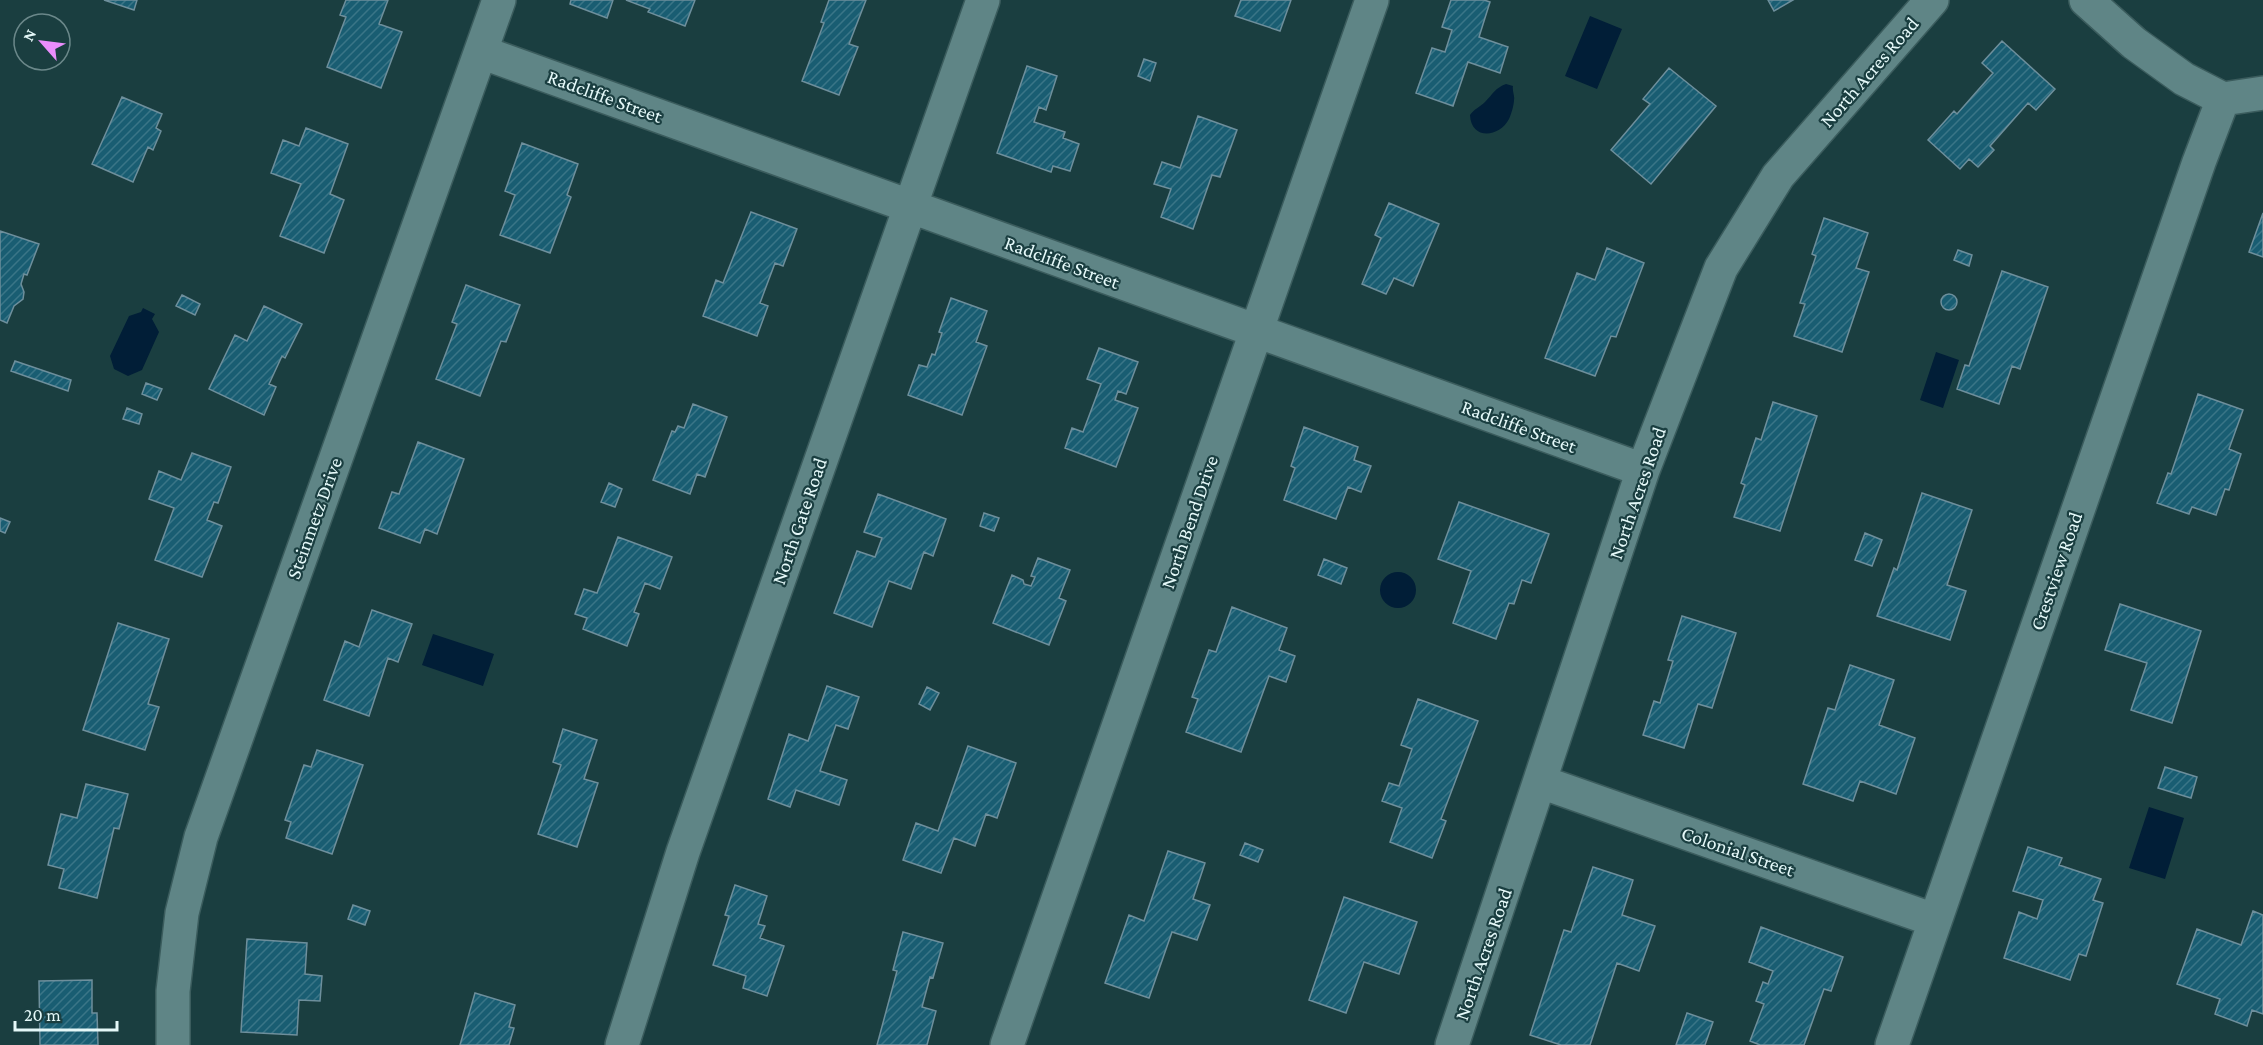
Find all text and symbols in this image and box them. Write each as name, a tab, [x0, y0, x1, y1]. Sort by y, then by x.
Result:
north arrow	[12, 12, 72, 72]
street label: North Acres Road	[1815, 12, 1923, 131]
text: N	[19, 26, 39, 44]
street label: Radcliffe Street	[545, 65, 666, 127]
street label: Radcliffe Street	[1002, 231, 1123, 293]
street label: Radcliffe Street	[1459, 395, 1580, 457]
street label: North Acres Road	[1604, 424, 1670, 562]
street label: North Bend Drive	[1156, 452, 1222, 591]
street label: Steinmetz Drive	[282, 454, 346, 582]
street label: North Gate Road	[767, 454, 831, 587]
street label: Crestview Road	[2025, 508, 2087, 633]
street label: Colonial Street	[1679, 821, 1798, 881]
street label: North Acres Road	[1450, 885, 1516, 1023]
scale bar	[15, 994, 117, 1032]
text: 20 m	[24, 1005, 61, 1025]

